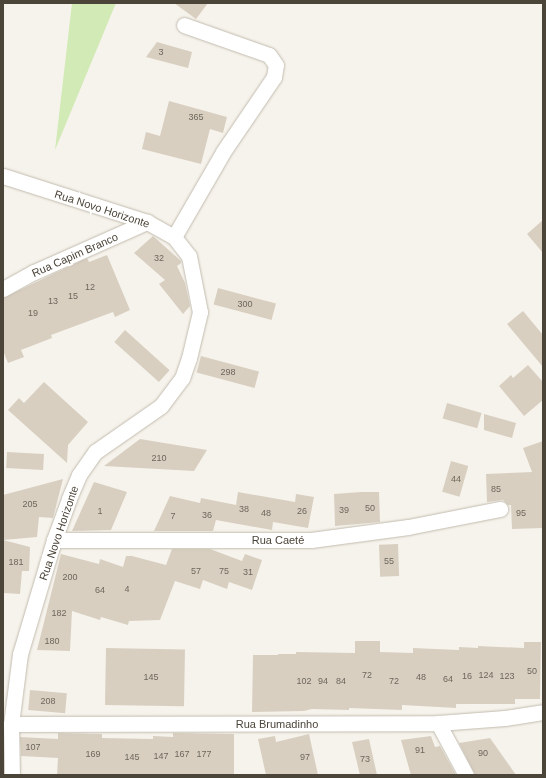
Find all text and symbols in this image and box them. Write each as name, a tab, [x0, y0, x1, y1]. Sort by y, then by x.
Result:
house number: 3	[158, 47, 164, 57]
house number: 365	[188, 112, 204, 122]
street label: Rua Novo Horizonte	[53, 187, 151, 231]
street label: Rua Capim Branco	[30, 230, 120, 280]
house number: 32	[154, 253, 164, 263]
house number: 12	[85, 282, 95, 292]
house number: 15	[68, 291, 78, 301]
house number: 13	[48, 296, 58, 306]
house number: 300	[237, 299, 253, 309]
house number: 19	[28, 308, 38, 318]
house number: 298	[220, 367, 236, 377]
house number: 210	[151, 453, 167, 463]
house number: 44	[451, 474, 461, 484]
street label: Rua Novo Horizonte	[37, 484, 81, 582]
house number: 85	[491, 484, 501, 494]
house number: 205	[22, 499, 38, 509]
house number: 50	[365, 503, 375, 513]
house number: 38	[239, 504, 249, 514]
house number: 39	[339, 505, 349, 515]
house number: 1	[97, 506, 103, 516]
house number: 26	[297, 506, 307, 516]
house number: 48	[261, 508, 271, 518]
house number: 95	[516, 508, 526, 518]
house number: 36	[202, 510, 212, 520]
house number: 7	[170, 511, 176, 521]
street label: Rua Caeté	[252, 533, 304, 547]
house number: 55	[384, 556, 394, 566]
house number: 181	[8, 557, 24, 567]
house number: 57	[191, 566, 201, 576]
house number: 75	[219, 566, 229, 576]
house number: 31	[243, 567, 253, 577]
house number: 200	[62, 572, 78, 582]
house number: 4	[124, 584, 130, 594]
house number: 64	[95, 585, 105, 595]
house number: 182	[51, 608, 67, 618]
house number: 180	[44, 636, 60, 646]
house number: 50	[527, 666, 537, 676]
house number: 72	[362, 670, 372, 680]
house number: 124	[478, 670, 494, 680]
house number: 16	[462, 671, 472, 681]
house number: 123	[499, 671, 515, 681]
house number: 145	[143, 672, 159, 682]
house number: 48	[416, 672, 426, 682]
house number: 64	[443, 674, 453, 684]
house number: 102	[296, 676, 312, 686]
house number: 94	[318, 676, 328, 686]
house number: 84	[336, 676, 346, 686]
house number: 72	[389, 676, 399, 686]
house number: 208	[40, 696, 56, 706]
street label: Rua Brumadinho	[236, 717, 318, 731]
house number: 107	[25, 742, 41, 752]
house number: 91	[415, 745, 425, 755]
house number: 90	[478, 748, 488, 758]
house number: 169	[85, 749, 101, 759]
house number: 167	[174, 749, 190, 759]
house number: 177	[196, 749, 212, 759]
house number: 147	[153, 751, 169, 761]
house number: 145	[124, 752, 140, 762]
house number: 97	[300, 752, 310, 762]
house number: 73	[360, 754, 370, 764]

